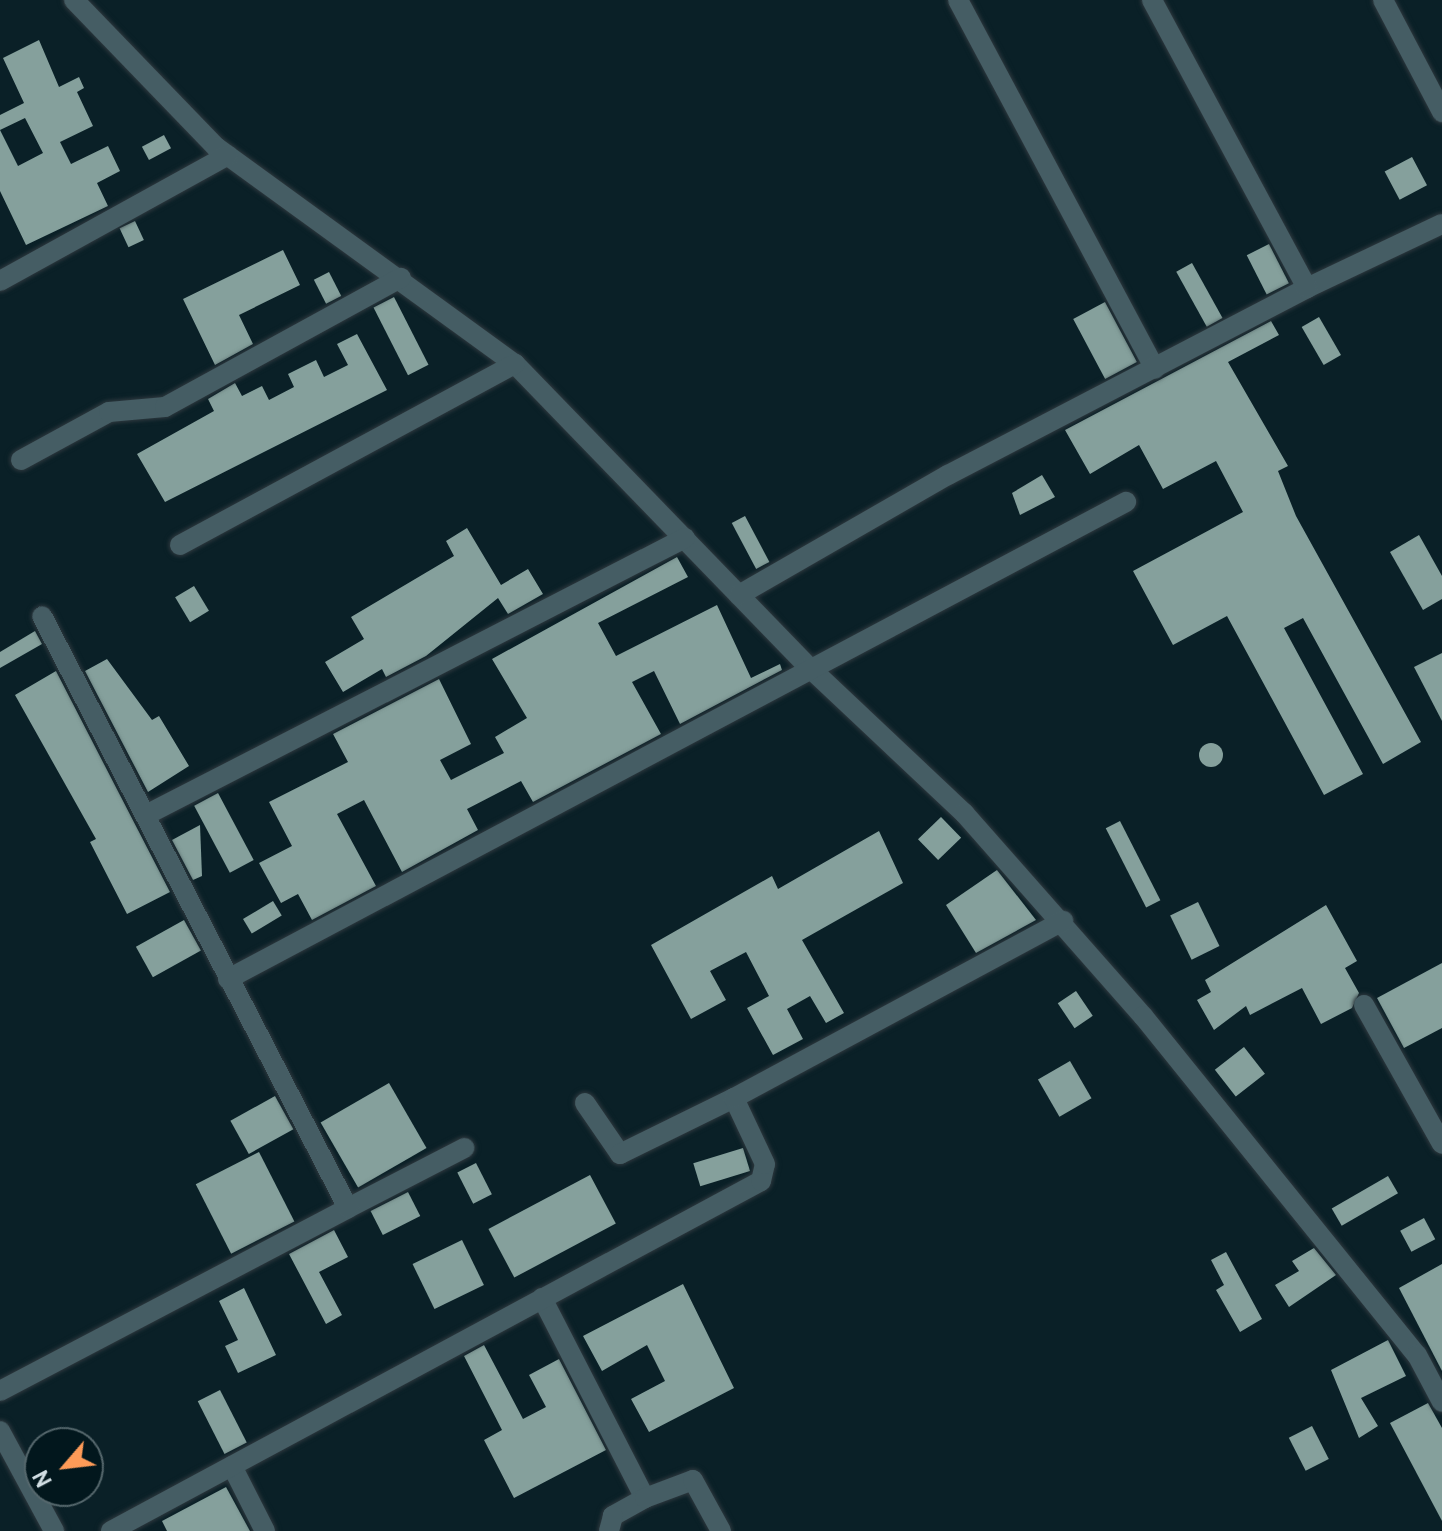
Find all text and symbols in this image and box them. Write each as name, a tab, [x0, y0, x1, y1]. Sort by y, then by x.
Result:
north arrow	[24, 1427, 104, 1507]
text: N	[29, 1464, 60, 1491]

